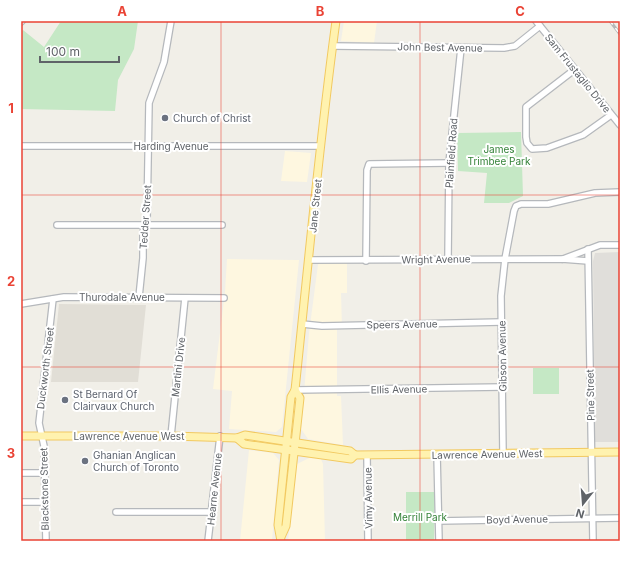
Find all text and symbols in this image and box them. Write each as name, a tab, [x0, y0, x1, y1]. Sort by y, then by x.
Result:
text: A	[117, 3, 127, 19]
text: B	[316, 3, 325, 19]
text: C	[515, 3, 525, 19]
street label: Sam Frustaglio Drive	[543, 31, 614, 115]
scale bar	[40, 38, 119, 64]
street label: John Best Avenue	[397, 40, 483, 54]
text: 100 m	[46, 44, 80, 59]
text: 1	[8, 100, 14, 116]
place label: Church of Christ	[173, 112, 252, 124]
marker: Church of Christ	[160, 113, 170, 123]
street label: Plainfield Road	[443, 118, 459, 188]
street label: Harding Avenue	[133, 140, 209, 152]
park label: James Trimbee Park	[468, 143, 531, 167]
street label: Jane Street	[306, 178, 324, 234]
street label: Tedder Street	[137, 184, 153, 250]
street label: Wright Avenue	[401, 252, 471, 266]
text: 2	[7, 273, 15, 289]
street label: Thurodale Avenue	[79, 291, 165, 303]
street label: Speers Avenue	[366, 317, 438, 331]
street label: Gibson Avenue	[495, 320, 509, 392]
street label: Duckworth Street	[34, 326, 56, 410]
street label: Martini Drive	[169, 336, 187, 398]
street label: Pine Street	[584, 368, 596, 421]
street label: Ellis Avenue	[371, 383, 428, 395]
place label: St Bernard Of Clairvaux Church	[73, 388, 154, 412]
marker: St Bernard Of Clairvaux Church	[60, 395, 70, 405]
street label: Lawrence Avenue West	[74, 430, 185, 442]
text: 3	[7, 445, 15, 461]
street label: Blackstone Street	[37, 447, 51, 531]
street label: Lawrence Avenue West	[431, 447, 543, 461]
place label: Ghanian Anglican Church of Toronto	[93, 449, 179, 473]
street label: Hearne Avenue	[204, 452, 224, 526]
marker: Ghanian Anglican Church of Toronto	[80, 456, 90, 466]
street label: Vimy Avenue	[361, 467, 375, 529]
north arrow	[563, 484, 603, 524]
text: N	[574, 506, 586, 521]
park label: Merrill Park	[393, 511, 448, 523]
street label: Boyd Avenue	[486, 512, 548, 526]

